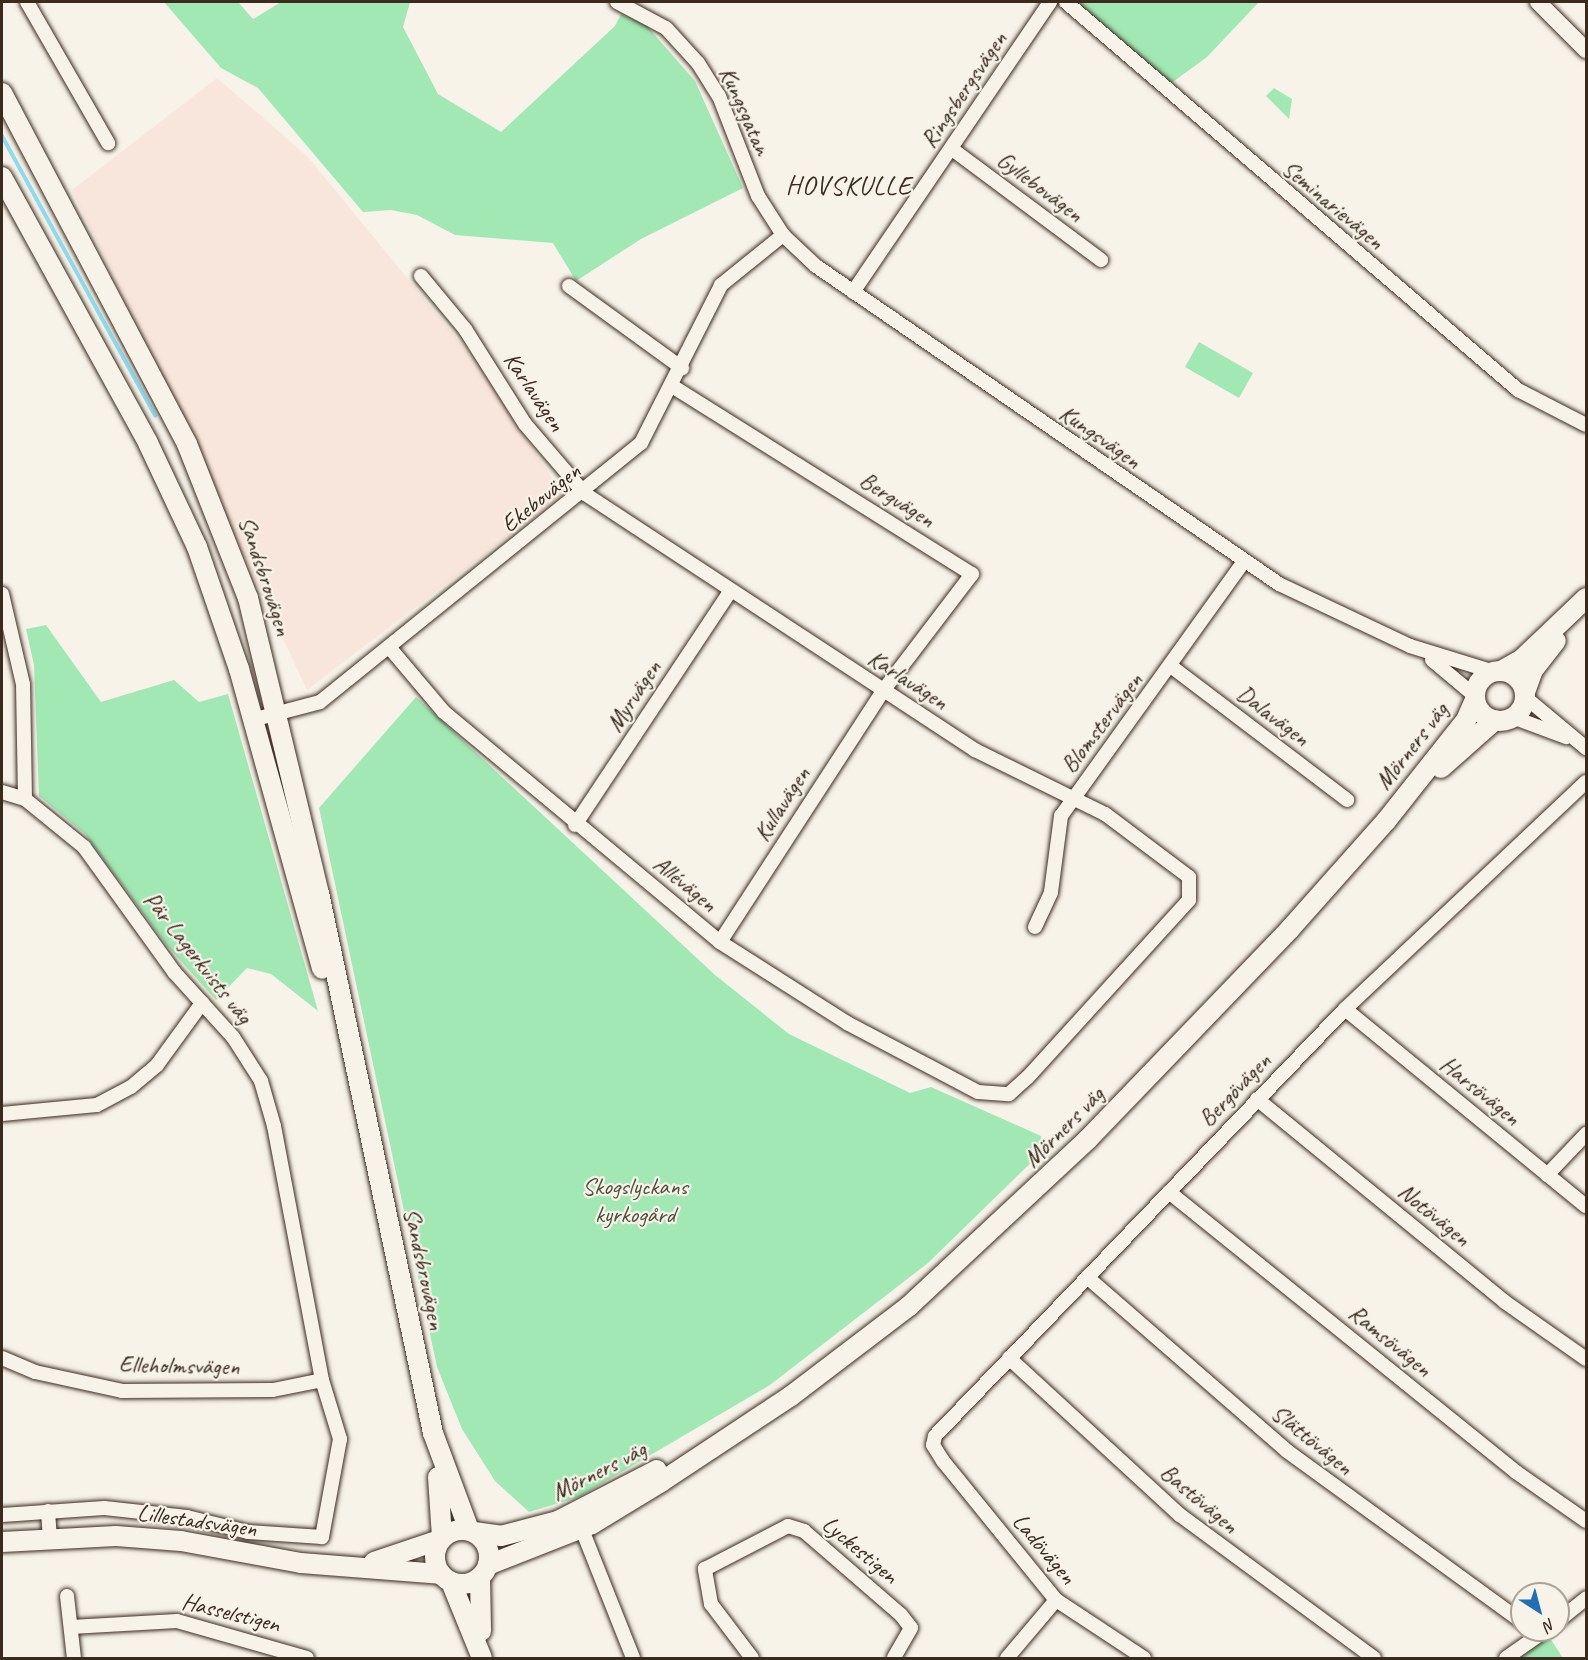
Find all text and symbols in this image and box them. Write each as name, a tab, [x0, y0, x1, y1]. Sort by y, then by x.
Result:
street label: Ringsbergsvägen	[915, 26, 1013, 154]
street label: Kungsgatan	[713, 62, 777, 160]
street label: Gyllebovägen	[991, 145, 1089, 229]
street label: Seminarievägen	[1276, 154, 1390, 256]
district label: HOVSKULLE	[786, 170, 912, 202]
street label: Karlavägen	[497, 347, 571, 437]
street label: Kungsvägen	[1054, 399, 1146, 475]
street label: Ekebovägen	[495, 457, 587, 539]
street label: Bergvägen	[854, 466, 940, 534]
street label: Sandsbrovägen	[232, 513, 298, 639]
street label: Karlavägen	[863, 644, 953, 716]
street label: Myrvägen	[600, 655, 668, 737]
street label: Blomstervägen	[1055, 667, 1149, 779]
street label: Dalavägen	[1231, 679, 1315, 753]
street label: Mörners väg	[1369, 697, 1455, 795]
street label: Kullavägen	[747, 761, 817, 847]
street label: Allévägen	[647, 850, 723, 918]
street label: Pär Lagerkvists väg	[137, 886, 259, 1030]
street label: Bergövägen	[1193, 1047, 1277, 1133]
street label: Harsövägen	[1434, 1050, 1526, 1132]
street label: Mörners väg	[1018, 1081, 1110, 1173]
park label: Skogslyckans kyrkogård	[582, 1173, 688, 1229]
street label: Notövägen	[1392, 1177, 1476, 1253]
street label: Sandsbrovägen	[397, 1206, 451, 1332]
street label: Ramsövägen	[1343, 1299, 1437, 1383]
street label: Elleholmsvägen	[119, 1351, 239, 1381]
street label: Slättövägen	[1265, 1398, 1359, 1482]
street label: Mörners väg	[547, 1435, 651, 1507]
street label: Bastövägen	[1154, 1458, 1244, 1540]
street label: Lillestadsvägen	[136, 1498, 258, 1544]
street label: Ladövägen	[1006, 1508, 1082, 1590]
street label: Lyckestigen	[816, 1510, 904, 1590]
north arrow	[1510, 1582, 1570, 1642]
street label: Hasselstigen	[179, 1587, 283, 1639]
text: N	[1540, 1614, 1559, 1636]

